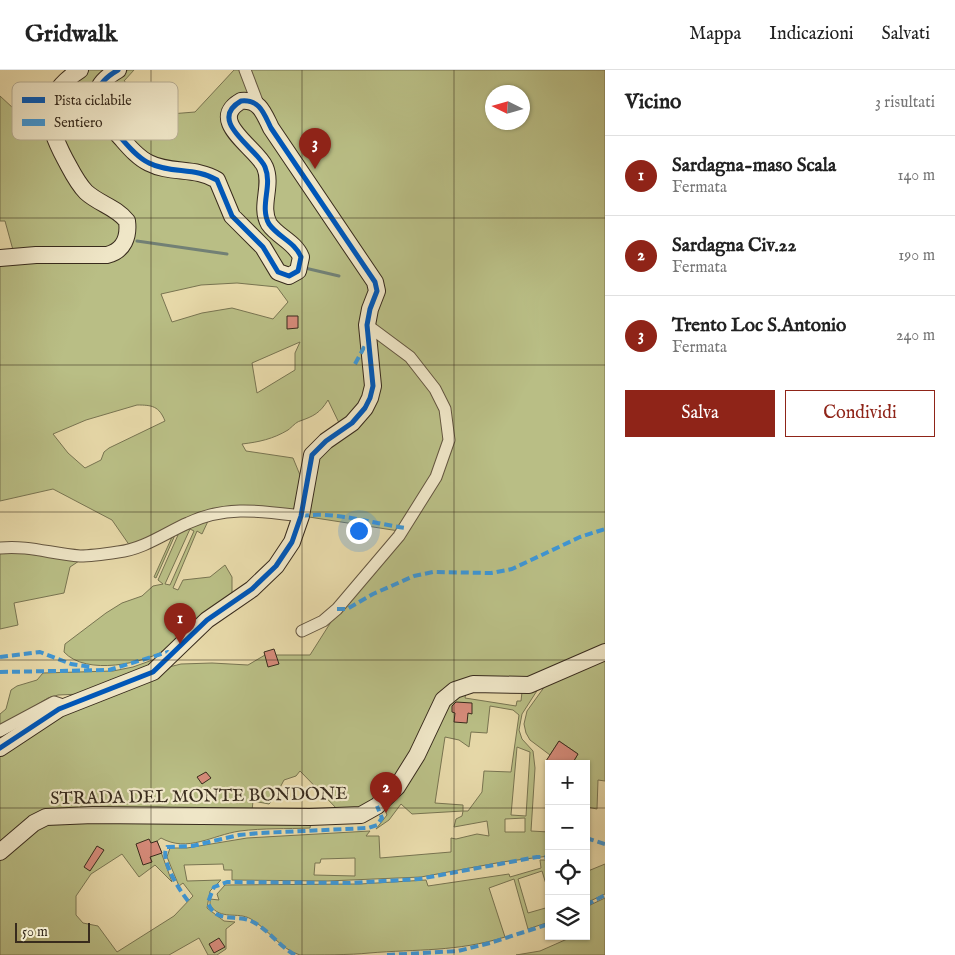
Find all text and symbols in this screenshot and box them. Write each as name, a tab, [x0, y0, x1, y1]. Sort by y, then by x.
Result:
text: Gridwalk	[25, 19, 117, 50]
text: Mappa	[689, 23, 741, 46]
text: Indicazioni	[769, 23, 854, 46]
text: Salvati	[882, 23, 930, 46]
legend	[12, 82, 178, 140]
north arrow	[485, 85, 530, 130]
text: Vicino	[625, 89, 681, 116]
text: Pista ciclabile	[54, 92, 132, 110]
text: 3 risultati	[875, 93, 935, 113]
text: Sentiero	[54, 114, 103, 132]
pin: 3	[299, 128, 331, 169]
text: Sardagna-maso Scala	[672, 154, 836, 178]
text: 1	[638, 166, 644, 186]
text: 140 m	[897, 166, 935, 186]
text: Fermata	[672, 178, 727, 198]
text: Sardagna Civ.22	[672, 234, 796, 258]
text: 2	[637, 246, 645, 266]
text: 190 m	[898, 246, 935, 266]
text: Fermata	[672, 258, 727, 278]
text: Trento Loc S.Antonio	[672, 314, 846, 338]
text: 3	[638, 326, 644, 346]
text: 240 m	[896, 326, 935, 346]
text: Fermata	[672, 338, 727, 358]
button: Salva	[625, 390, 775, 437]
button: Condividi	[785, 390, 935, 437]
your location	[346, 518, 372, 544]
pin: 1	[164, 603, 196, 644]
map controls	[545, 760, 590, 940]
button: +	[545, 760, 590, 805]
pin: 2	[370, 772, 402, 813]
street label: STRADA DEL MONTE BONDONE	[50, 783, 348, 811]
button: −	[545, 805, 590, 850]
button: locate	[545, 850, 590, 895]
button: layers	[545, 895, 590, 940]
scale bar	[15, 920, 90, 943]
text: 50 m	[22, 923, 48, 941]

